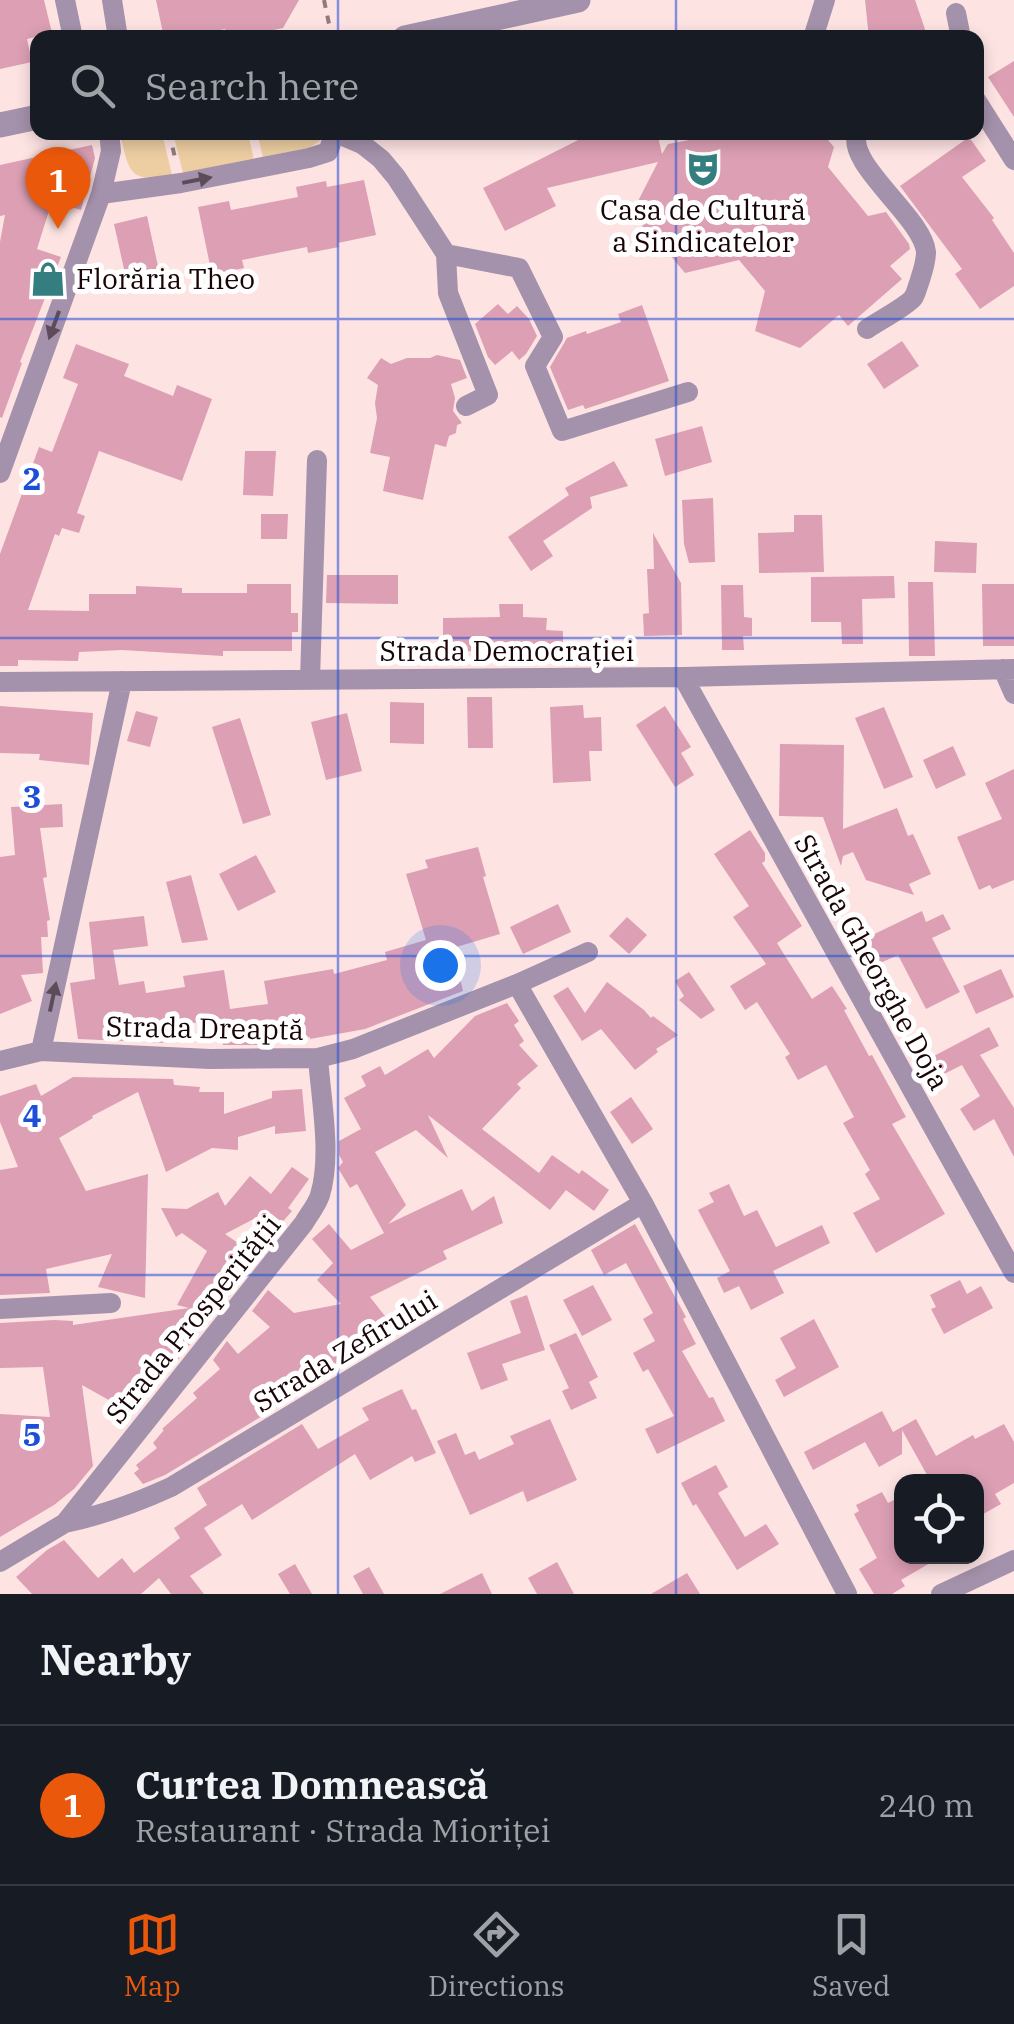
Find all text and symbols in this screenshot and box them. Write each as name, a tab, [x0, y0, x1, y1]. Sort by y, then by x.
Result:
search box	[30, 30, 984, 140]
icon: search	[65, 58, 120, 113]
text: Search here	[145, 61, 359, 110]
pin: 1	[26, 146, 90, 229]
theatre icon: Casa de Cultură a Sindicatelor	[684, 150, 722, 188]
one-way arrow	[182, 171, 213, 187]
place label: Casa de Cultură a Sindicatelor	[600, 191, 806, 260]
shop icon: Florăria Theo	[29, 260, 67, 298]
place label: Florăria Theo	[76, 260, 255, 297]
one-way arrow	[46, 311, 61, 341]
text: 2	[22, 457, 42, 499]
street label: Strada Democrației	[380, 632, 634, 669]
text: 3	[22, 775, 42, 817]
street label: Strada Gheorghe Doja	[787, 827, 958, 1096]
your location	[415, 940, 466, 991]
one-way arrow	[45, 981, 61, 1012]
street label: Strada Dreaptă	[106, 1007, 304, 1048]
text: 4	[22, 1094, 42, 1136]
street label: Strada Prosperității	[97, 1207, 288, 1431]
street label: Strada Zefirului	[246, 1281, 443, 1420]
text: 5	[22, 1413, 42, 1455]
map controls	[894, 1474, 984, 1564]
button: locate	[894, 1474, 984, 1564]
text: Nearby	[40, 1632, 191, 1687]
text: Curtea Domnească	[135, 1760, 488, 1809]
text: 1	[63, 1784, 82, 1826]
text: 240 m	[878, 1784, 974, 1826]
text: Restaurant · Strada Mioriței	[135, 1809, 551, 1851]
tab: Map	[124, 1907, 181, 2004]
tab: Directions	[428, 1907, 565, 2004]
tab: Saved	[812, 1907, 890, 2004]

